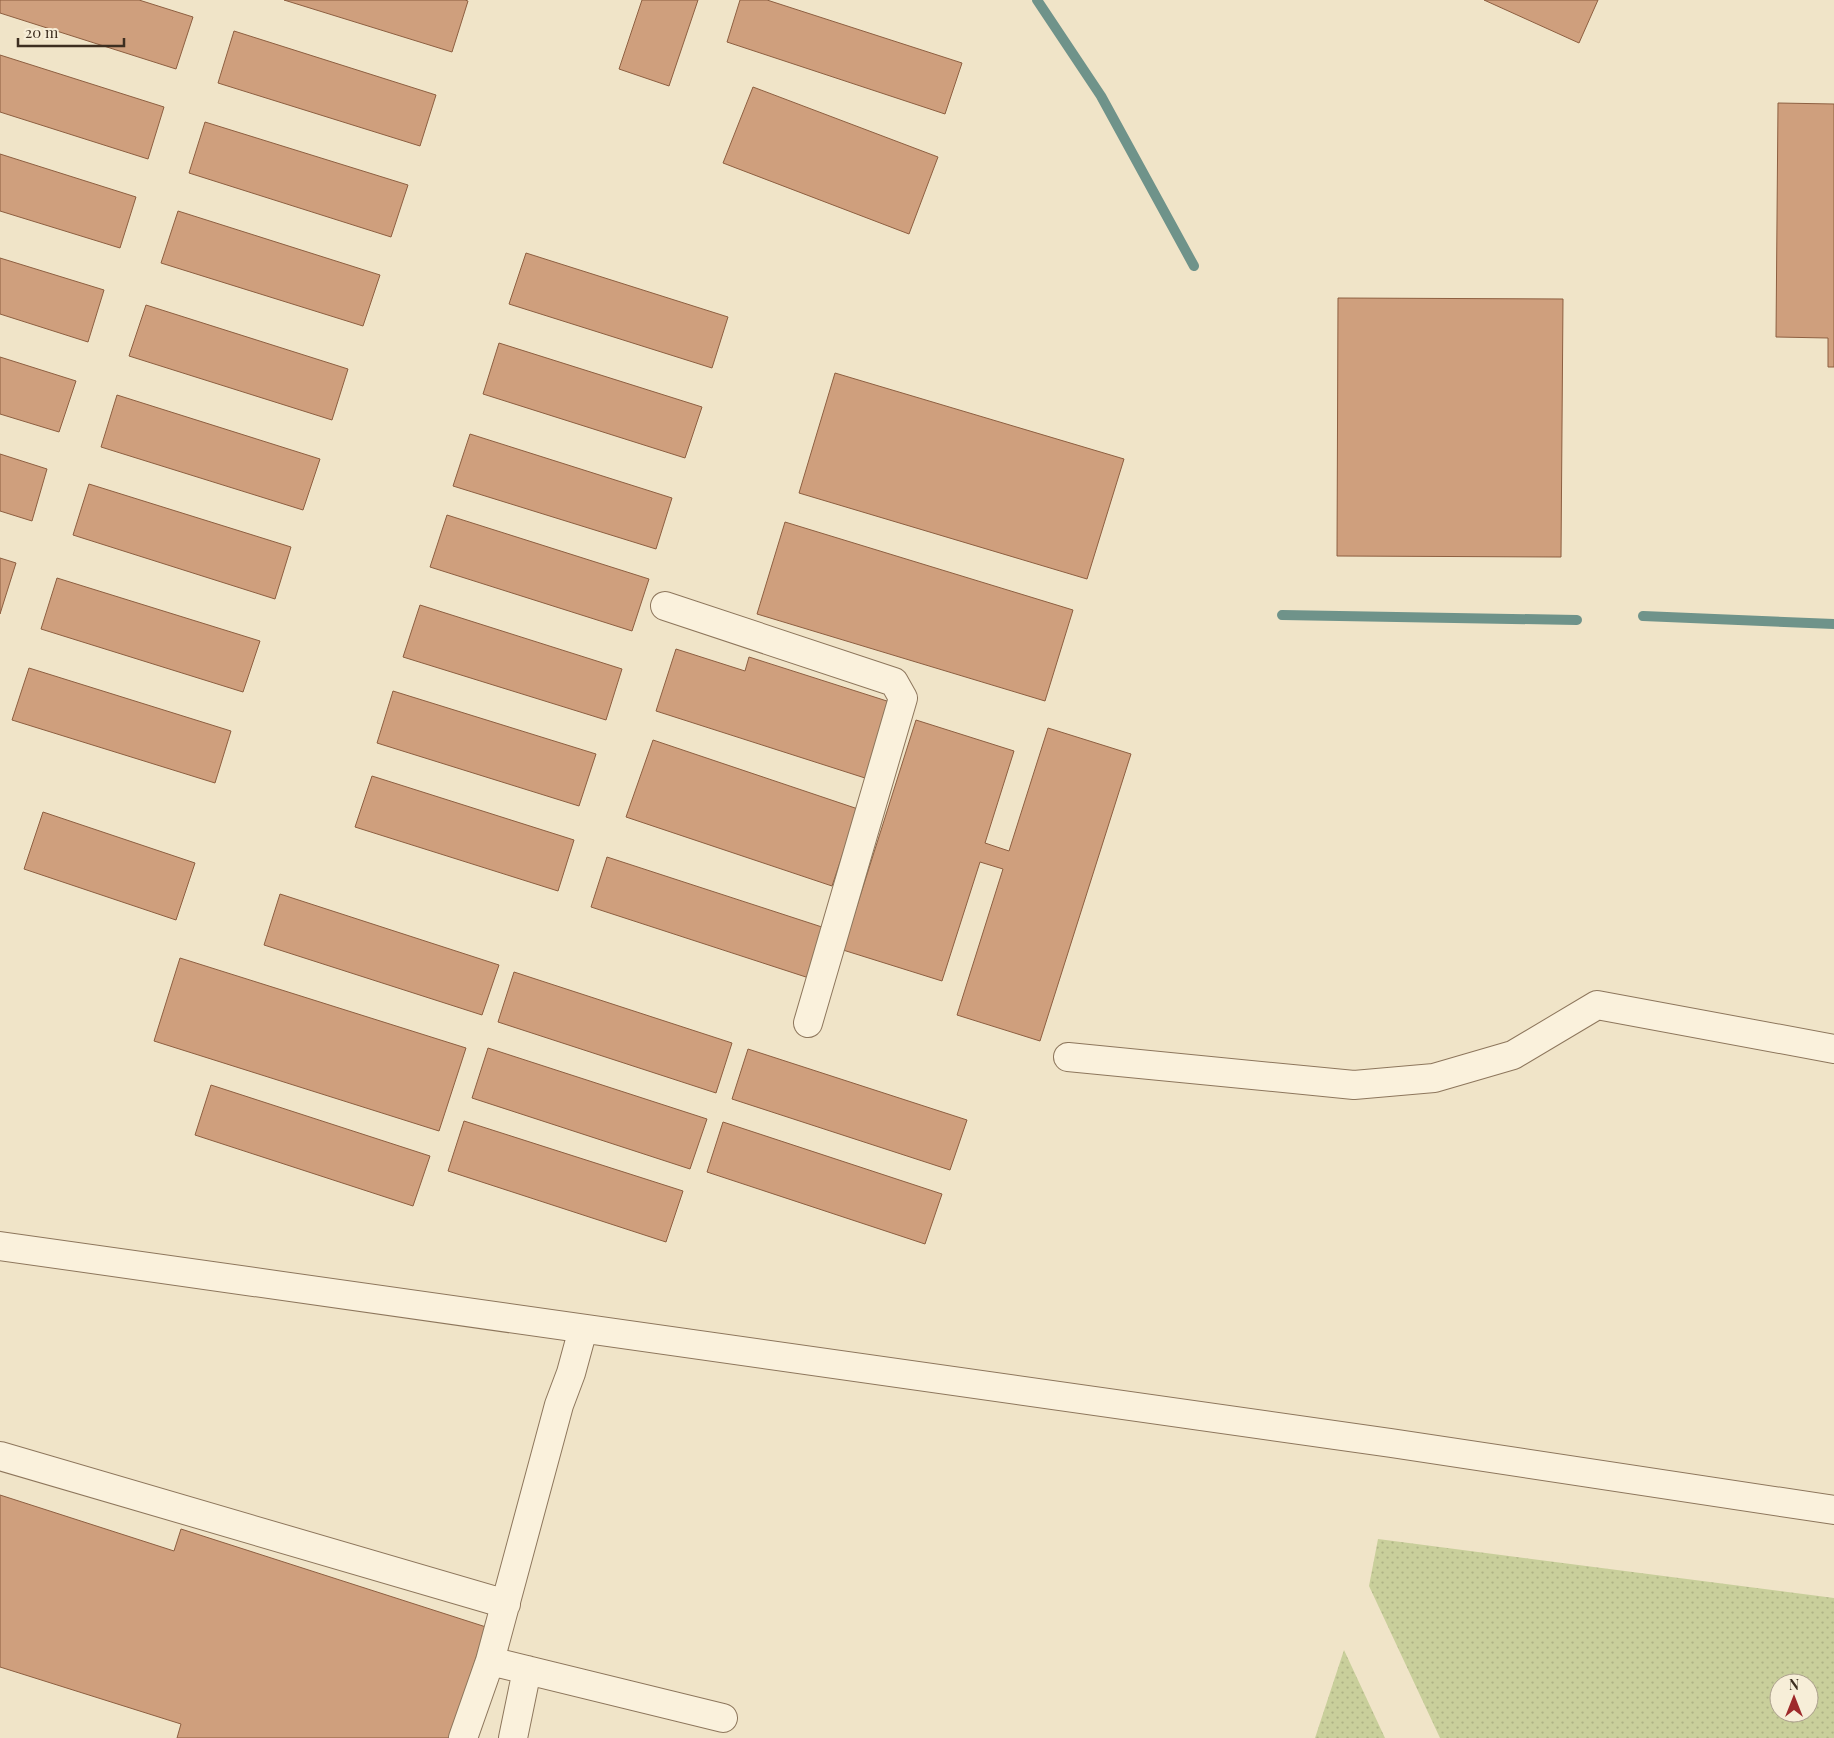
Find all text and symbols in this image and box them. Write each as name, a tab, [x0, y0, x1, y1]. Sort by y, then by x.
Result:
scale bar	[18, 15, 124, 47]
text: 20 m	[25, 22, 59, 42]
north arrow	[1769, 1673, 1819, 1723]
text: N	[1789, 1675, 1799, 1694]

